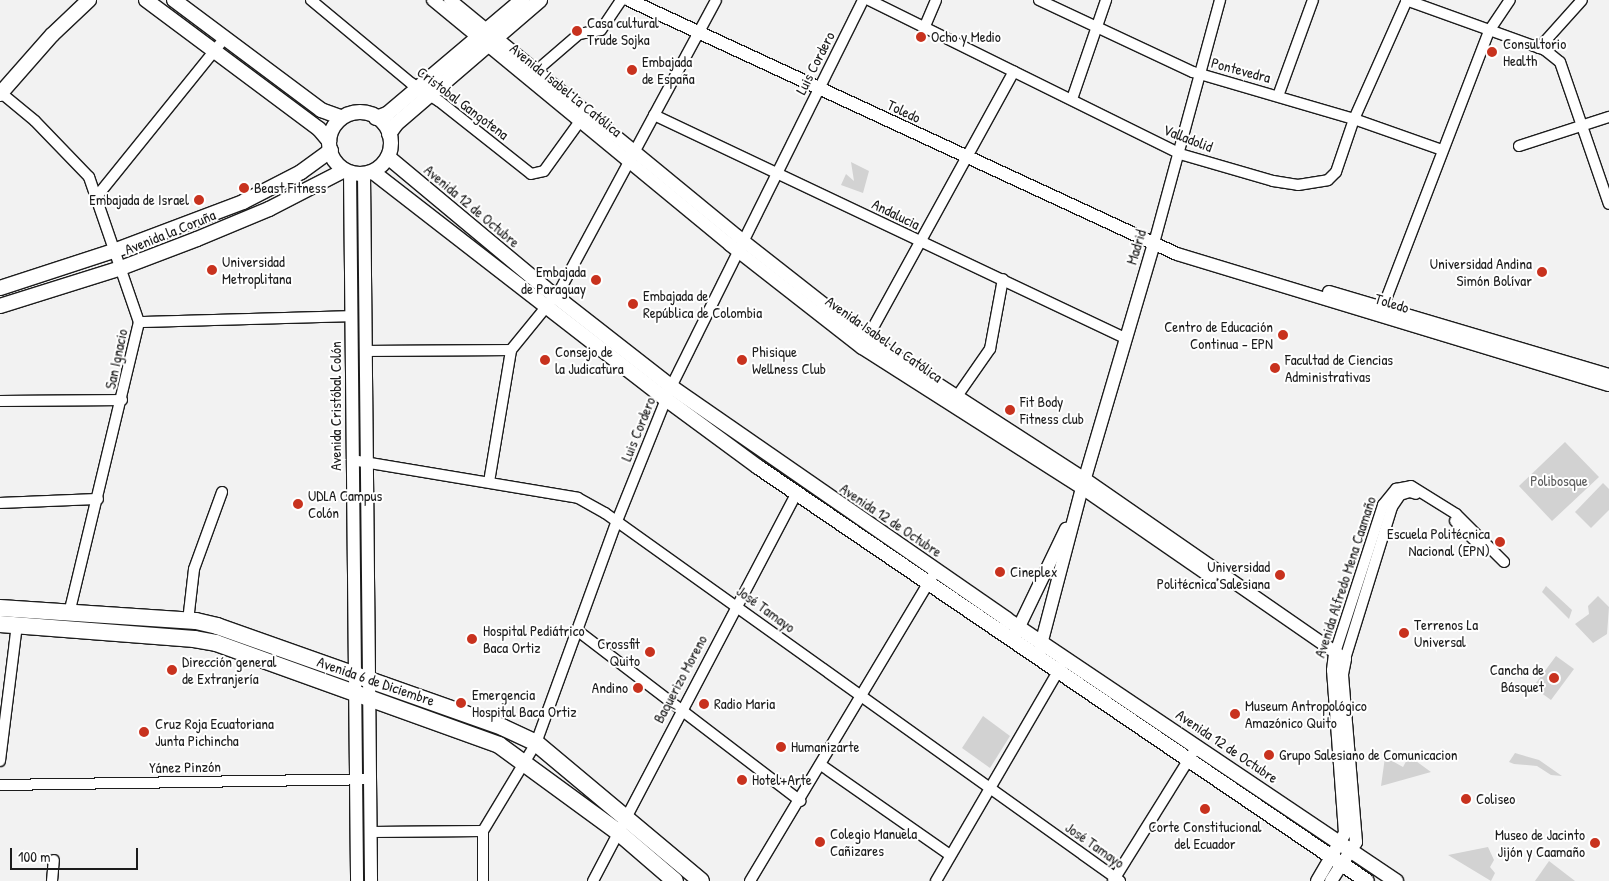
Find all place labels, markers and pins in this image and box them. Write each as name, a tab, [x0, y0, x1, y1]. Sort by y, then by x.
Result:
place label: Casa cultural Trude Sojka	[587, 13, 659, 48]
marker: Casa cultural Trude Sojka	[571, 25, 583, 37]
place label: Ocho y Medio	[931, 28, 1001, 46]
marker: Ocho y Medio	[915, 31, 927, 43]
place label: Consultorio Health	[1503, 34, 1566, 69]
marker: Consultorio Health	[1485, 45, 1499, 59]
place label: Embajada de España	[642, 52, 695, 87]
marker: Embajada de España	[626, 64, 638, 76]
place label: Beast Fitness	[254, 179, 326, 197]
marker: Beast Fitness	[238, 182, 250, 194]
place label: Embajada de Israel	[89, 191, 189, 209]
marker: Embajada de Israel	[193, 194, 205, 206]
place label: Universidad Metroplitana	[222, 252, 291, 287]
place label: Universidad Andina Simón Bolívar	[1430, 254, 1532, 289]
place label: Embajada de Paraguay	[521, 262, 586, 297]
marker: Universidad Metroplitana	[206, 264, 218, 276]
marker: Universidad Andina Simón Bolívar	[1536, 266, 1548, 278]
marker: Embajada de Paraguay	[590, 274, 602, 286]
place label: Embajada de República de Colombia	[643, 286, 762, 321]
marker: Embajada de República de Colombia	[627, 298, 639, 310]
place label: Centro de Educación Continua - EPN	[1164, 317, 1273, 352]
marker: Centro de Educación Continua - EPN	[1277, 329, 1289, 341]
place label: Consejo de la Judicatura	[555, 342, 624, 377]
place label: Phisique Wellness Club	[752, 342, 826, 377]
place label: Facultad de Ciencias Administrativas	[1285, 350, 1393, 385]
marker: Consejo de la Judicatura	[539, 354, 551, 366]
marker: Phisique Wellness Club	[736, 354, 748, 366]
marker: Facultad de Ciencias Administrativas	[1269, 362, 1281, 374]
place label: Fit Body Fitness club	[1020, 392, 1084, 427]
marker: Fit Body Fitness club	[1004, 404, 1016, 416]
place label: UDLA Campus Colón	[308, 486, 382, 521]
marker: UDLA Campus Colón	[292, 498, 304, 510]
place label: Escuela Politécnica Nacional (EPN)	[1387, 524, 1490, 559]
marker: Escuela Politécnica Nacional (EPN)	[1494, 536, 1506, 548]
place label: Universidad Politécnica Salesiana	[1157, 557, 1270, 592]
place label: Cineplex	[1010, 563, 1057, 581]
marker: Cineplex	[994, 566, 1006, 578]
marker: Universidad Politécnica Salesiana	[1274, 569, 1286, 581]
place label: Terrenos La Universal	[1414, 615, 1478, 650]
place label: Hospital Pediátrico Baca Ortiz	[483, 621, 585, 656]
marker: Terrenos La Universal	[1398, 627, 1410, 639]
marker: Hospital Pediátrico Baca Ortiz	[465, 632, 479, 646]
place label: Crossfit Quito	[597, 634, 640, 669]
marker: Crossfit Quito	[644, 646, 656, 658]
place label: Dirección general de Extranjería	[182, 652, 277, 687]
place label: Cancha de Básquet	[1490, 660, 1544, 695]
marker: Dirección general de Extranjería	[166, 664, 178, 676]
marker: Cancha de Básquet	[1548, 672, 1560, 684]
place label: Andino	[592, 679, 628, 697]
marker: Andino	[632, 682, 644, 694]
place label: Emergencia Hospital Baca Ortiz	[472, 685, 577, 720]
place label: Radio Maria	[714, 695, 775, 713]
marker: Emergencia Hospital Baca Ortiz	[454, 696, 468, 710]
place label: Museum Antropológico Amazónico Quito	[1245, 696, 1367, 731]
marker: Radio Maria	[698, 698, 710, 710]
marker: Museum Antropológico Amazónico Quito	[1229, 708, 1241, 720]
place label: Cruz Roja Ecuatoriana Junta Pichincha	[155, 714, 274, 749]
marker: Cruz Roja Ecuatoriana Junta Pichincha	[137, 725, 151, 739]
place label: Humanizarte	[791, 738, 859, 756]
marker: Humanizarte	[775, 741, 787, 753]
place label: Grupo Salesiano de Comunicacion	[1279, 746, 1457, 764]
marker: Grupo Salesiano de Comunicacion	[1263, 749, 1275, 761]
place label: Hotel+Arte	[752, 771, 812, 789]
marker: Hotel+Arte	[736, 774, 748, 786]
place label: Coliseo	[1476, 790, 1515, 808]
marker: Coliseo	[1460, 793, 1472, 805]
marker: Corte Constitucional del Ecuador	[1199, 803, 1211, 815]
place label: Corte Constitucional del Ecuador	[1149, 817, 1261, 852]
place label: Colegio Manuela Cañizares	[830, 824, 917, 859]
place label: Museo de Jacinto Jijón y Caamaño	[1495, 825, 1585, 860]
marker: Colegio Manuela Cañizares	[814, 836, 826, 848]
marker: Museo de Jacinto Jijón y Caamaño	[1589, 837, 1601, 849]

